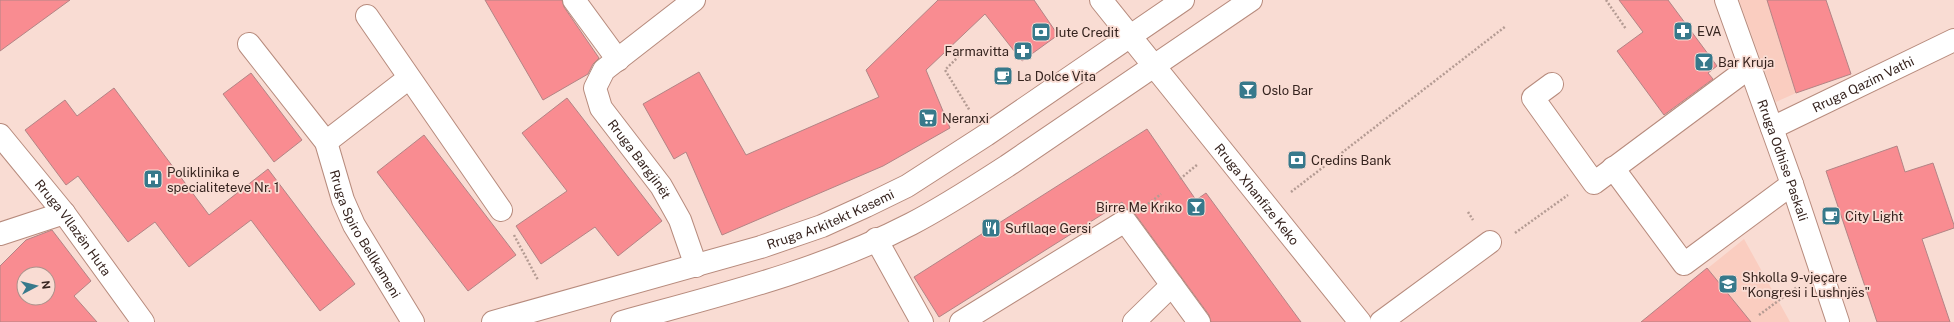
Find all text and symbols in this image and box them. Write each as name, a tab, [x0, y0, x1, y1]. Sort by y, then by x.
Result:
pharmacy icon: EVA	[1672, 20, 1694, 42]
bank icon: Iute Credit	[1030, 21, 1052, 43]
place label: EVA	[1697, 24, 1722, 39]
place label: Iute Credit	[1055, 25, 1119, 40]
pharmacy icon: Farmavitta	[1012, 40, 1034, 62]
place label: Farmavitta	[945, 44, 1009, 59]
bar icon: Bar Kruja	[1693, 51, 1715, 73]
street label: Rruga Qazim Vathi	[1810, 54, 1916, 115]
place label: Bar Kruja	[1718, 55, 1774, 70]
cafe icon: La Dolce Vita	[992, 65, 1014, 87]
place label: La Dolce Vita	[1017, 69, 1096, 84]
bar icon: Oslo Bar	[1237, 79, 1259, 101]
place label: Oslo Bar	[1262, 83, 1313, 98]
street label: Rruga Odhise Paskali	[1754, 97, 1811, 223]
supermarket icon: Neranxi	[917, 107, 939, 129]
place label: Neranxi	[942, 111, 989, 126]
street label: Rruga Bargjinët	[605, 117, 674, 201]
street label: Rruga Xhanfize Keko	[1211, 141, 1302, 248]
bank icon: Credins Bank	[1286, 149, 1308, 171]
place label: Credins Bank	[1311, 153, 1391, 168]
place label: Poliklinika e specialiteteve Nr. 1	[167, 165, 279, 195]
hospital icon: Poliklinika e specialiteteve Nr. 1	[142, 168, 164, 190]
street label: Rruga Spiro Bellkameni	[327, 168, 404, 301]
street label: Rruga Vllazën Huta	[32, 177, 114, 279]
street label: Rruga Arkitekt Kasemi	[765, 187, 897, 252]
bar icon: Birre Me Kriko	[1185, 196, 1207, 218]
place label: Birre Me Kriko	[1096, 200, 1182, 215]
cafe icon: City Light	[1820, 205, 1842, 227]
place label: City Light	[1845, 209, 1903, 224]
restaurant icon: Sufllaqe Gersi	[980, 217, 1002, 239]
place label: Sufllaqe Gersi	[1005, 221, 1091, 236]
north arrow	[16, 266, 56, 306]
place label: Shkolla 9-vjeçare "Kongresi i Lushnjës"	[1742, 270, 1870, 300]
school or university icon: Shkolla 9-vjeçare "Kongresi i Lushnjës"	[1717, 273, 1739, 295]
text: N	[39, 280, 52, 290]

